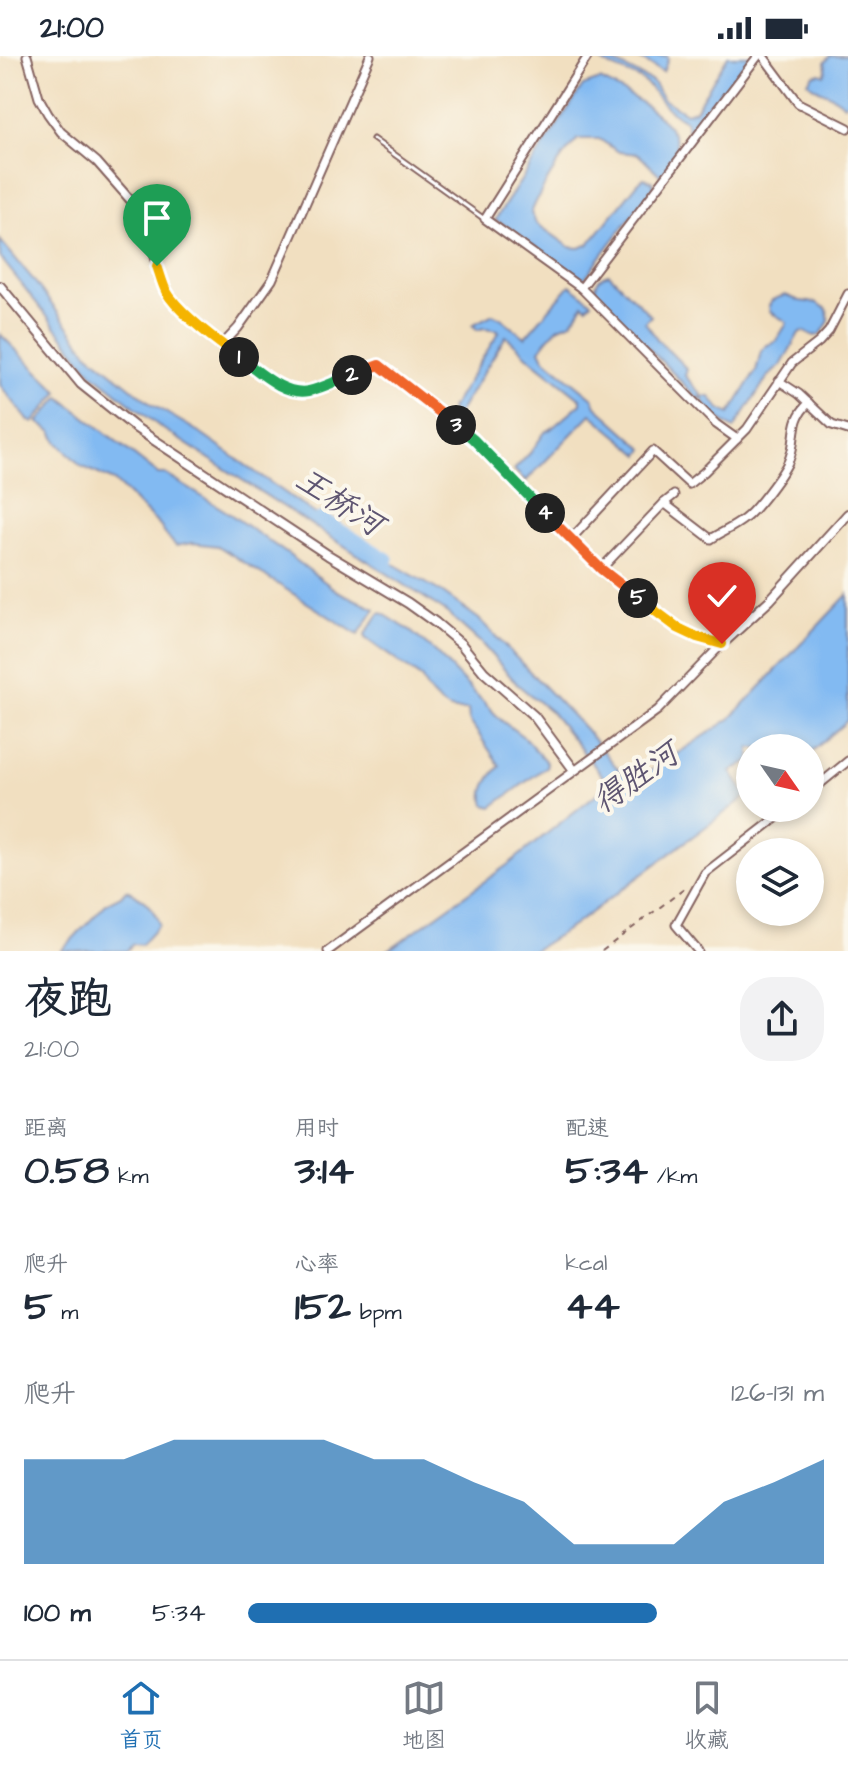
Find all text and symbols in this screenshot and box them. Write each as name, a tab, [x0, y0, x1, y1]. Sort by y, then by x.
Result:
text: 21:00	[40, 7, 104, 49]
pin	[123, 184, 191, 266]
icon: arrive	[135, 196, 179, 240]
pin: 1	[219, 337, 259, 377]
text: 1	[238, 341, 240, 372]
pin: 2	[332, 355, 372, 395]
text: 2	[346, 359, 358, 390]
pin: 3	[436, 405, 476, 445]
text: 3	[450, 409, 462, 440]
water label: 王桥河	[287, 457, 396, 550]
pin: 4	[525, 493, 565, 533]
text: 4	[538, 497, 552, 528]
pin	[688, 562, 756, 644]
icon: check	[700, 574, 744, 618]
pin: 5	[618, 578, 658, 618]
text: 5	[630, 582, 646, 613]
water label: 得胜河	[584, 729, 692, 824]
north arrow	[736, 734, 824, 822]
map controls	[736, 734, 824, 926]
button: layers	[736, 838, 824, 926]
text: 夜跑	[24, 970, 112, 1031]
button: share	[740, 977, 824, 1061]
text: 21:00	[24, 1031, 79, 1067]
text: 距离	[24, 1113, 68, 1144]
text: 用时	[295, 1113, 339, 1144]
text: 配速	[565, 1113, 609, 1144]
text: 0.58	[24, 1144, 109, 1199]
text: 3:14	[295, 1144, 354, 1199]
text: 5:34	[565, 1144, 648, 1199]
text: km	[109, 1161, 149, 1192]
text: /km	[648, 1161, 697, 1192]
text: kcal	[565, 1248, 607, 1279]
text: 爬升	[24, 1249, 68, 1280]
text: 心率	[295, 1249, 339, 1280]
text: 44	[565, 1279, 620, 1334]
text: 5	[24, 1280, 52, 1335]
text: 152	[295, 1280, 351, 1335]
text: m	[52, 1297, 78, 1328]
text: bpm	[351, 1297, 402, 1328]
text: 126–131 m	[731, 1375, 824, 1411]
text: 爬升	[24, 1376, 76, 1412]
text: 100 m	[24, 1595, 91, 1631]
text: 5:34	[152, 1595, 206, 1631]
tab: 首页	[119, 1676, 163, 1756]
tab: 地图	[402, 1676, 446, 1756]
tab: 收藏	[685, 1676, 729, 1756]

